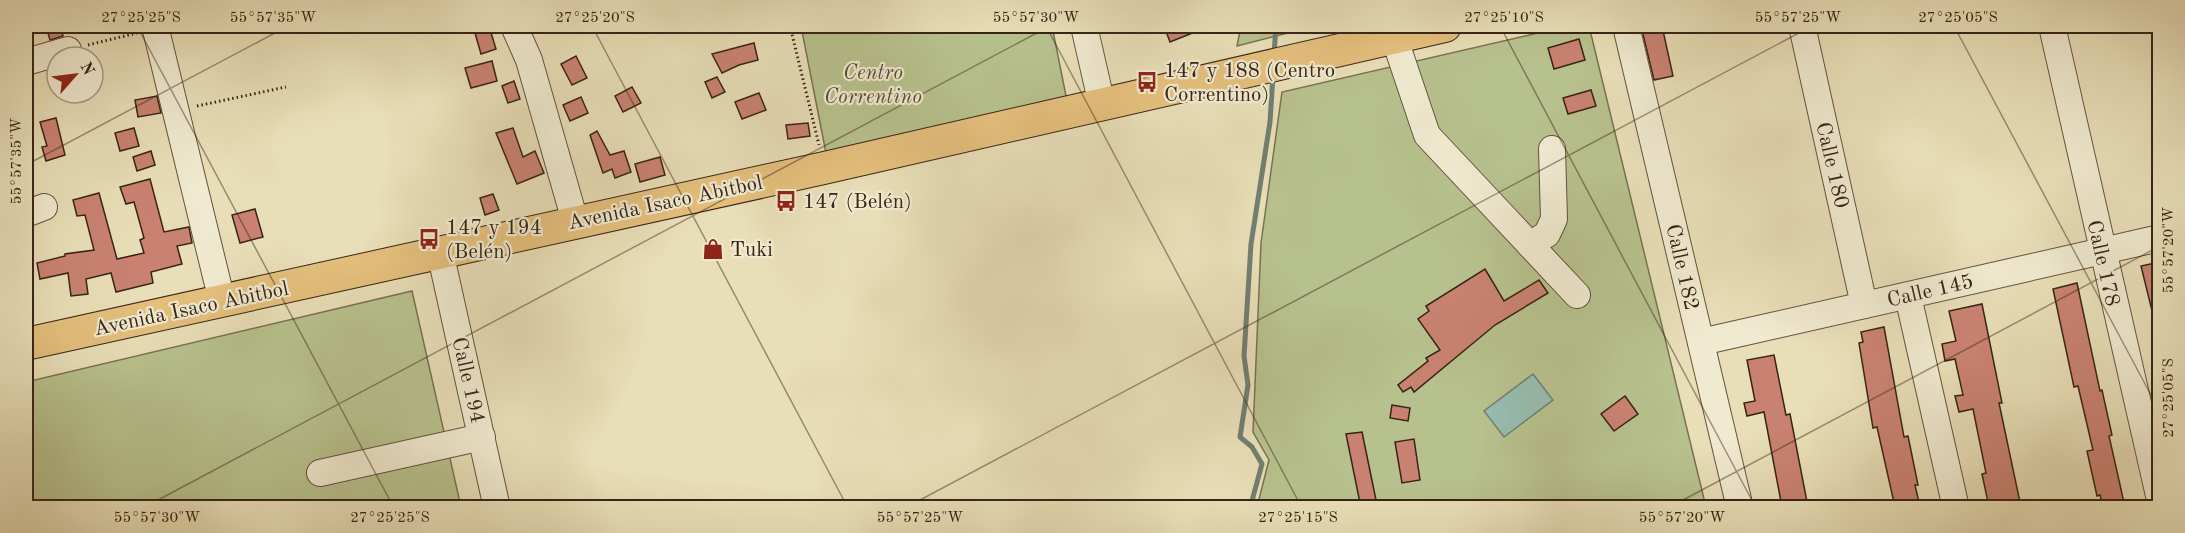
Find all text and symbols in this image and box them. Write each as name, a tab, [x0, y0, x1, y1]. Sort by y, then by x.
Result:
text: 27°25'25"S	[101, 11, 181, 26]
text: 55°57'35"W	[230, 11, 316, 26]
text: 27°25'20"S	[555, 11, 635, 26]
text: 55°57'30"W	[993, 11, 1079, 26]
text: 27°25'10"S	[1464, 11, 1544, 26]
text: 55°57'25"W	[1755, 11, 1841, 26]
text: 27°25'05"S	[1918, 11, 1998, 26]
north arrow	[45, 45, 105, 105]
text: N	[77, 60, 97, 79]
place label: 147 y 188 (Centro Correntino)	[1164, 61, 1335, 106]
park label: Centro Correntino	[824, 63, 922, 108]
bus stop icon: 147 y 188 (Centro Correntino)	[1135, 70, 1159, 94]
text: 55°57'35"W	[10, 118, 25, 204]
street label: Calle 180	[1811, 120, 1852, 211]
street label: Avenida Isaco Abitbol	[566, 172, 765, 234]
bus stop icon: 147 (Belén)	[774, 189, 798, 213]
place label: 147 (Belén)	[803, 192, 912, 213]
text: 55°57'20"W	[2162, 207, 2177, 293]
place label: 147 y 194 (Belén)	[446, 218, 542, 263]
street label: Calle 178	[2082, 218, 2123, 309]
street label: Calle 182	[1661, 222, 1702, 313]
bus stop icon: 147 y 194 (Belén)	[417, 227, 441, 251]
shop icon: Tuki	[701, 237, 725, 261]
place label: Tuki	[730, 240, 773, 261]
street label: Calle 145	[1885, 271, 1976, 312]
street label: Avenida Isaco Abitbol	[92, 278, 291, 340]
street label: Calle 194	[447, 335, 488, 426]
text: 27°25'05"S	[2162, 358, 2177, 438]
text: 55°57'30"W	[114, 511, 200, 526]
text: 27°25'25"S	[350, 511, 430, 526]
text: 55°57'25"W	[877, 511, 963, 526]
text: 27°25'15"S	[1258, 511, 1338, 526]
text: 55°57'20"W	[1639, 511, 1725, 526]

